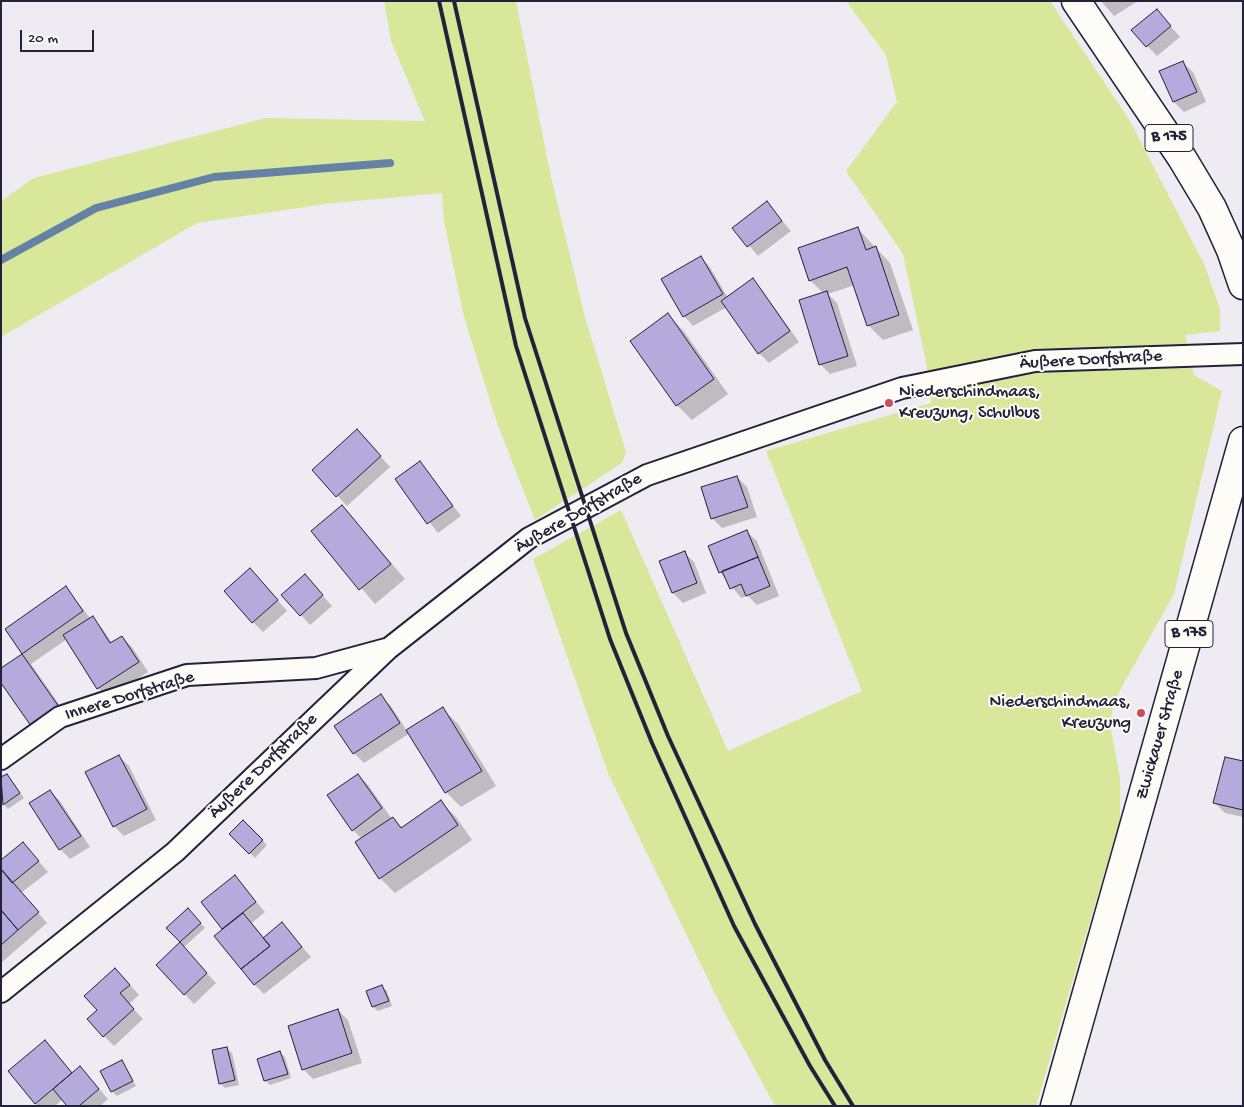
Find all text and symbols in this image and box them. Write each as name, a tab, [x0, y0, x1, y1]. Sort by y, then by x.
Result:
scale bar	[22, 20, 96, 52]
text: 20 m	[28, 30, 58, 48]
road number: B 175	[1145, 125, 1193, 152]
street label: Äußere Dorfstraße	[1019, 346, 1163, 376]
place label: Niederschindmaas, Kreuzung, Schulbus	[899, 382, 1041, 424]
marker: Niederschindmaas, Kreuzung, Schulbus	[883, 397, 895, 409]
street label: Äußere Dorfstraße	[512, 469, 646, 559]
road number: B 175	[1165, 620, 1213, 648]
street label: Innere Dorfstraße	[63, 667, 197, 727]
street label: Zwickauer Straße	[1132, 667, 1190, 803]
place label: Niederschindmaas, Kreuzung	[989, 692, 1131, 734]
marker: Niederschindmaas, Kreuzung	[1135, 707, 1147, 719]
street label: Äußere Dorfstraße	[205, 710, 323, 824]

